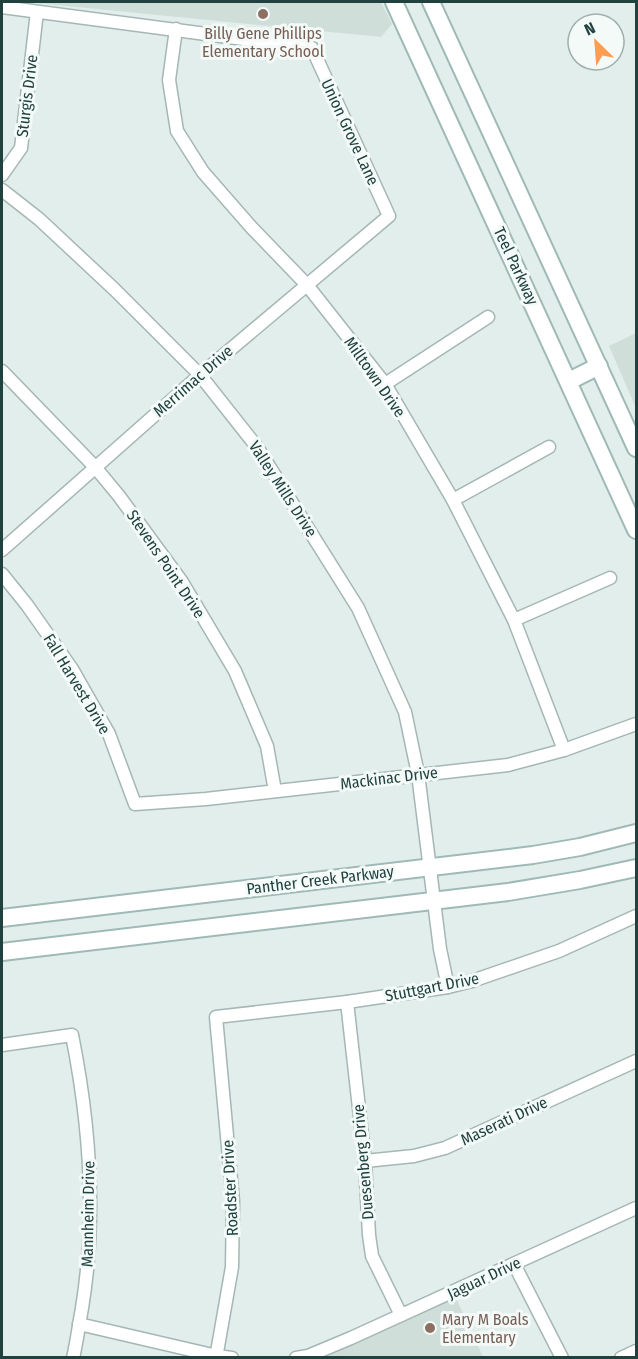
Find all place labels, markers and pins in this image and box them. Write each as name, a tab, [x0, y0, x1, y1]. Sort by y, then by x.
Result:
marker: Billy Gene Phillips Elementary School	[256, 7, 270, 21]
place label: Billy Gene Phillips Elementary School	[202, 24, 324, 61]
place label: Mary M Boals Elementary	[442, 1310, 529, 1347]
marker: Mary M Boals Elementary	[423, 1321, 437, 1335]

